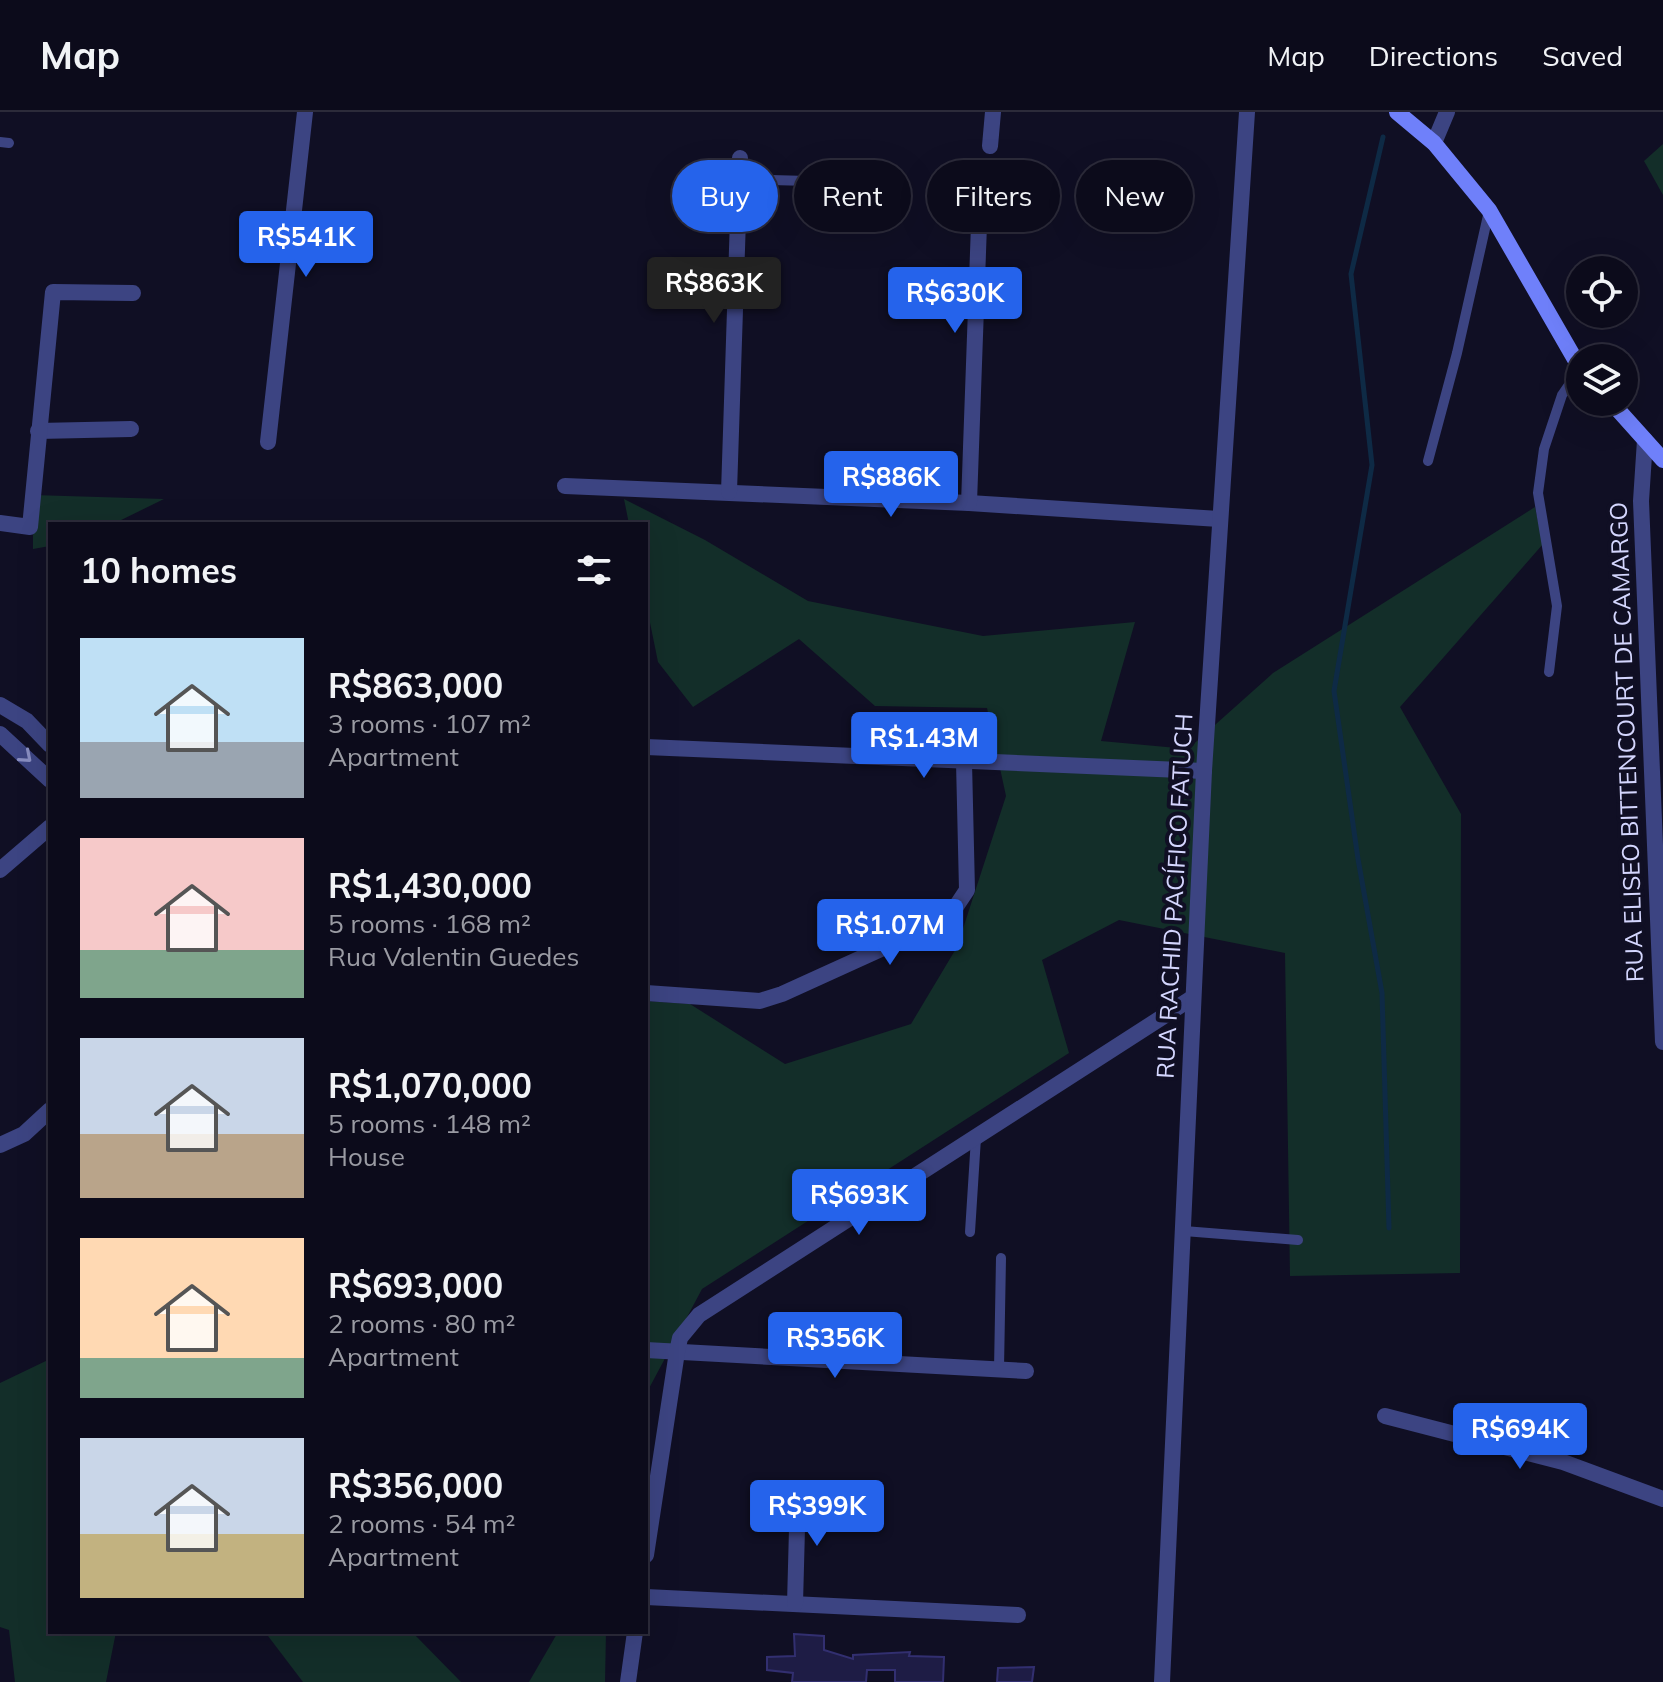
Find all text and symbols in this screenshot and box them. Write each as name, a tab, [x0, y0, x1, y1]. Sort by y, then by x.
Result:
text: Map	[40, 31, 120, 79]
text: Map	[1267, 38, 1325, 73]
text: Directions	[1369, 38, 1498, 73]
text: Saved	[1542, 38, 1623, 73]
chip: Buy	[672, 160, 778, 232]
chip: Rent	[794, 160, 911, 232]
chip: Filters	[927, 160, 1060, 232]
chip: New	[1076, 160, 1193, 232]
pin: R$541K	[241, 211, 371, 279]
text: R$541K	[257, 220, 355, 253]
map controls	[1566, 256, 1638, 416]
button: locate	[1566, 256, 1638, 328]
pin: R$863K	[649, 257, 779, 325]
text: R$863K	[665, 266, 763, 299]
pin: R$630K	[890, 267, 1020, 335]
text: R$630K	[906, 276, 1004, 309]
button: layers	[1566, 344, 1638, 416]
pin: R$886K	[826, 451, 956, 519]
text: R$886K	[842, 460, 940, 493]
street label: RUA ELISEO BITTENCOURT DE CAMARGO	[1603, 501, 1649, 983]
icon: filters	[572, 548, 616, 592]
text: 10 homes	[80, 549, 237, 592]
text: R$863,000	[328, 664, 503, 707]
icon: home	[144, 670, 240, 766]
text: 3 rooms · 107 m²	[328, 707, 531, 740]
pin: R$1.43M	[850, 712, 998, 780]
street label: RUA RACHID PACÍFICO FATUCH	[1149, 713, 1199, 1079]
text: R$1.43M	[869, 721, 979, 754]
text: Apartment	[328, 740, 459, 773]
one-way arrow	[16, 747, 31, 761]
text: R$1,430,000	[328, 864, 532, 907]
icon: home	[144, 870, 240, 966]
pin: R$1.07M	[816, 899, 964, 967]
text: 5 rooms · 168 m²	[328, 907, 531, 940]
text: R$1.07M	[835, 908, 945, 941]
text: Rua Valentin Guedes	[328, 940, 579, 973]
text: R$1,070,000	[328, 1064, 532, 1107]
icon: home	[144, 1070, 240, 1166]
text: 5 rooms · 148 m²	[328, 1107, 531, 1140]
text: House	[328, 1140, 405, 1173]
pin: R$693K	[794, 1169, 924, 1237]
text: R$693K	[810, 1178, 908, 1211]
text: R$693,000	[328, 1264, 503, 1307]
icon: home	[144, 1270, 240, 1366]
text: 2 rooms · 80 m²	[328, 1307, 515, 1340]
pin: R$356K	[770, 1312, 900, 1380]
text: R$356K	[786, 1321, 884, 1354]
text: Apartment	[328, 1340, 459, 1373]
pin: R$694K	[1455, 1403, 1585, 1471]
text: R$694K	[1471, 1412, 1569, 1445]
text: R$356,000	[328, 1464, 503, 1507]
icon: home	[144, 1470, 240, 1566]
pin: R$399K	[752, 1480, 882, 1548]
text: R$399K	[768, 1489, 866, 1522]
text: 2 rooms · 54 m²	[328, 1507, 515, 1540]
text: Apartment	[328, 1540, 459, 1573]

